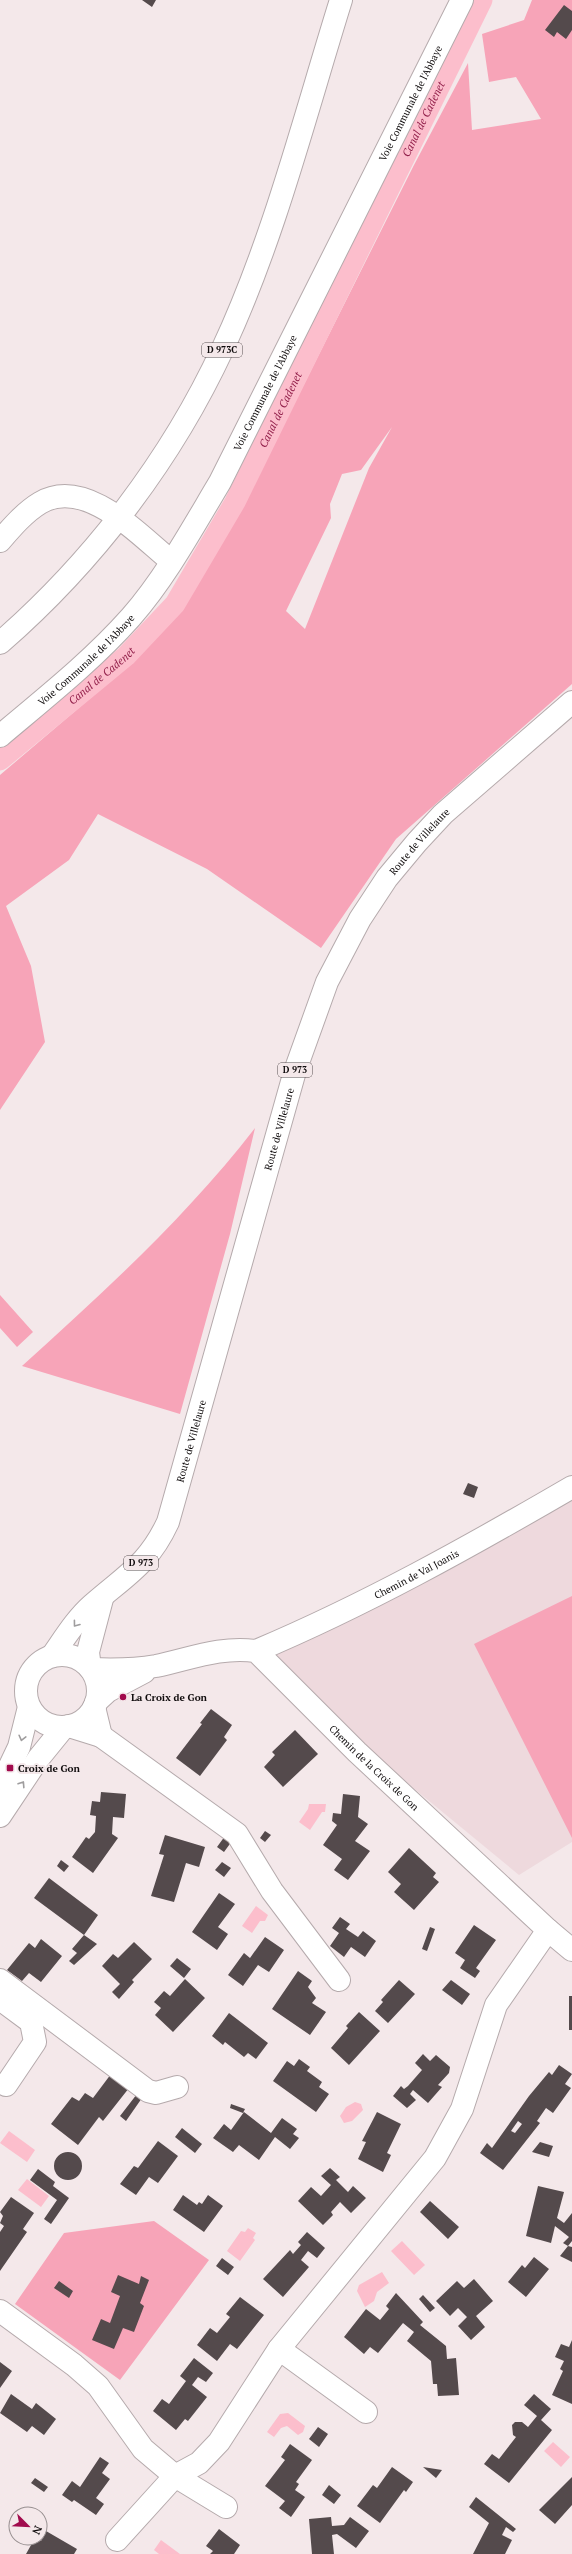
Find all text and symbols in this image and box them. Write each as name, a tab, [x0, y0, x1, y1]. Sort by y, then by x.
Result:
street label: Voie Communale de l'Abbaye	[376, 43, 445, 163]
water label: Canal de Cadenet	[399, 79, 448, 159]
street label: Voie Communale de l'Abbaye	[230, 333, 299, 453]
road number: D 973C	[202, 343, 242, 357]
water label: Canal de Cadenet	[256, 369, 305, 450]
street label: Voie Communale de l'Abbaye	[35, 611, 137, 708]
water label: Canal de Cadenet	[66, 644, 138, 708]
street label: Route de Villelaure	[386, 805, 452, 877]
road number: D 973	[278, 1063, 312, 1077]
street label: Route de Villelaure	[261, 1086, 296, 1172]
street label: Route de Villelaure	[173, 1398, 209, 1484]
street label: Chemin de Val Joanis	[372, 1546, 461, 1602]
road number: D 973	[124, 1556, 158, 1570]
one-way arrow	[74, 1619, 81, 1626]
place label: La Croix de Gon	[131, 1691, 208, 1704]
marker: La Croix de Gon	[118, 1692, 128, 1702]
street label: Chemin de la Croix de Gon	[327, 1722, 422, 1813]
one-way arrow	[18, 1735, 26, 1741]
place label: Croix de Gon	[18, 1762, 80, 1775]
marker: Croix de Gon	[5, 1763, 15, 1773]
one-way arrow	[18, 1781, 25, 1788]
north arrow	[8, 2506, 48, 2546]
text: N	[29, 2523, 45, 2537]

